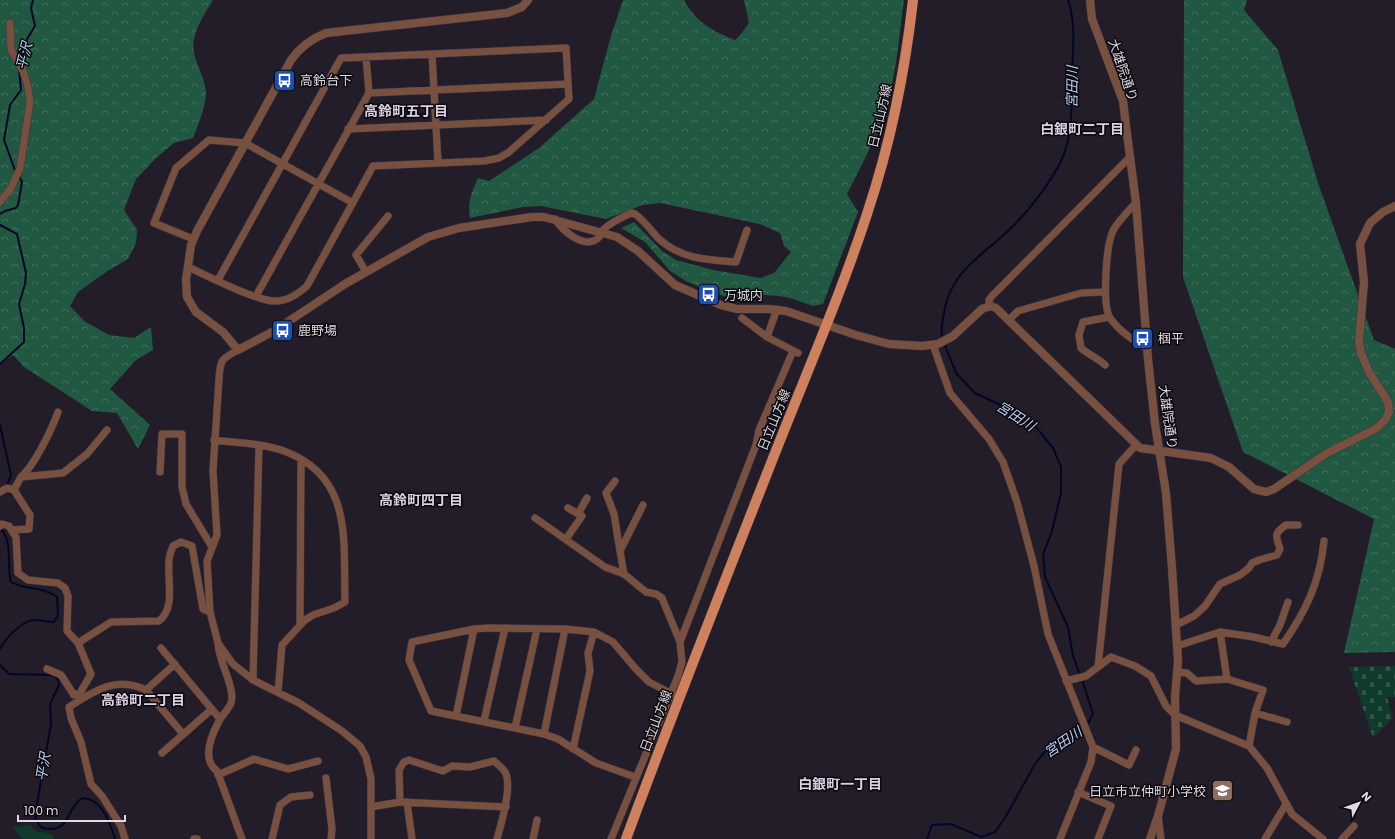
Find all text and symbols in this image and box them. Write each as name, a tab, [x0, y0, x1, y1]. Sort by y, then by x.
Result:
street label: 大雄院通り	[1103, 36, 1143, 104]
water label: 平沢	[11, 38, 38, 72]
water label: 宮田川	[1062, 64, 1082, 108]
bus stop icon: 高鈴台下	[272, 67, 298, 93]
place label: 高鈴台下	[300, 71, 352, 90]
street label: 日立山方線	[863, 82, 897, 150]
district label: 高鈴町五丁目	[364, 101, 448, 121]
district label: 白銀町二丁目	[1040, 119, 1124, 139]
bus stop icon: 万城内	[695, 282, 721, 308]
place label: 万城内	[724, 286, 763, 305]
bus stop icon: 鹿野場	[270, 317, 296, 343]
place label: 鹿野場	[298, 321, 337, 340]
bus stop icon: 椢平	[1129, 325, 1155, 351]
place label: 椢平	[1158, 329, 1184, 348]
street label: 大雄院通り	[1154, 383, 1182, 451]
street label: 日立山方線	[753, 386, 795, 454]
water label: 宮田川	[993, 396, 1041, 437]
district label: 高鈴町四丁目	[379, 490, 463, 510]
street label: 日立山方線	[635, 687, 677, 755]
district label: 高鈴町二丁目	[101, 690, 185, 710]
water label: 宮田川	[1040, 721, 1088, 762]
water label: 平沢	[31, 750, 56, 783]
district label: 白銀町一丁目	[798, 774, 882, 794]
school or university icon: 日立市立仲町小学校	[1209, 778, 1235, 804]
place label: 日立市立仲町小学校	[1089, 782, 1206, 801]
north arrow	[1339, 783, 1379, 823]
text: N	[1358, 788, 1375, 805]
scale bar	[18, 797, 125, 823]
text: 100 m	[24, 802, 58, 819]

